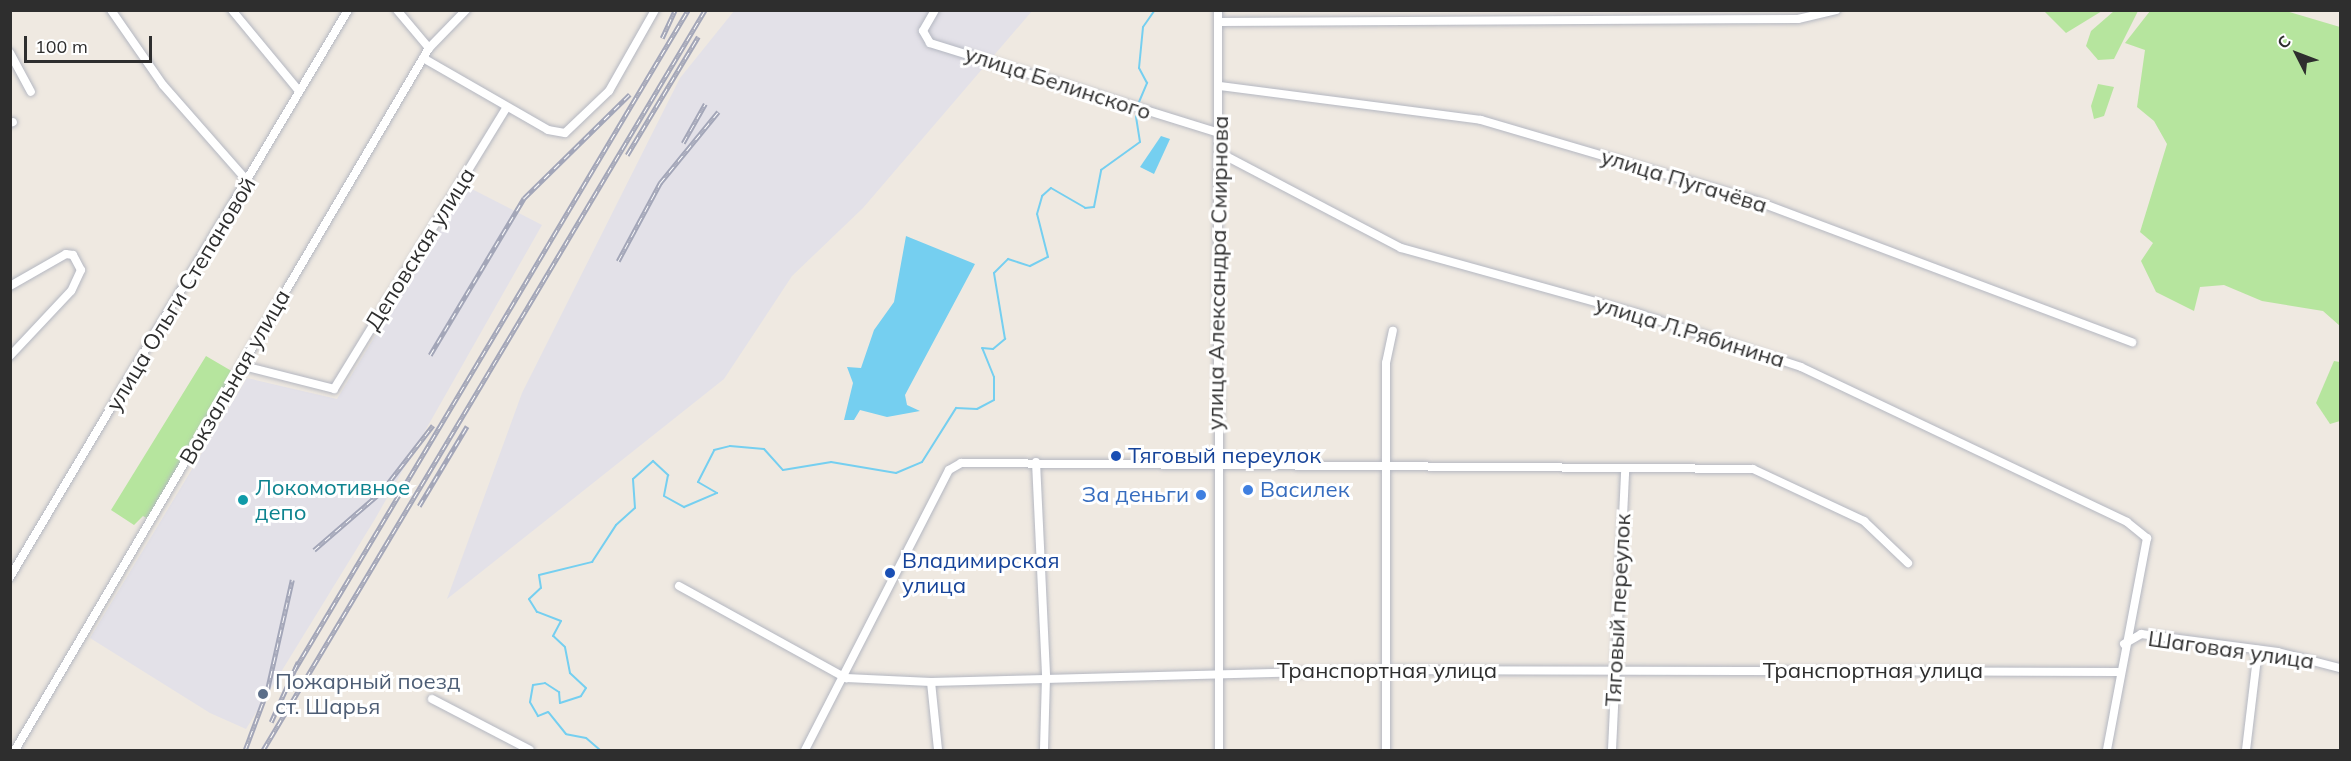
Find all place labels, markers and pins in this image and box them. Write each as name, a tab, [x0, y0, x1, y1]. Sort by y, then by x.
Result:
place label: Тяговый переулок	[1128, 443, 1321, 469]
marker: Тяговый переулок	[1109, 449, 1123, 463]
place label: Локомотивное депо	[255, 474, 410, 526]
place label: Василек	[1260, 477, 1350, 503]
place label: За деньги	[1082, 482, 1189, 508]
marker: Василек	[1241, 483, 1255, 497]
marker: За деньги	[1194, 488, 1208, 502]
marker: Локомотивное депо	[236, 493, 250, 507]
place label: Владимирская улица	[902, 547, 1060, 598]
marker: Владимирская улица	[883, 566, 897, 580]
place label: Пожарный поезд ст. Шарья	[275, 668, 460, 720]
marker: Пожарный поезд ст. Шарья	[256, 687, 270, 701]

